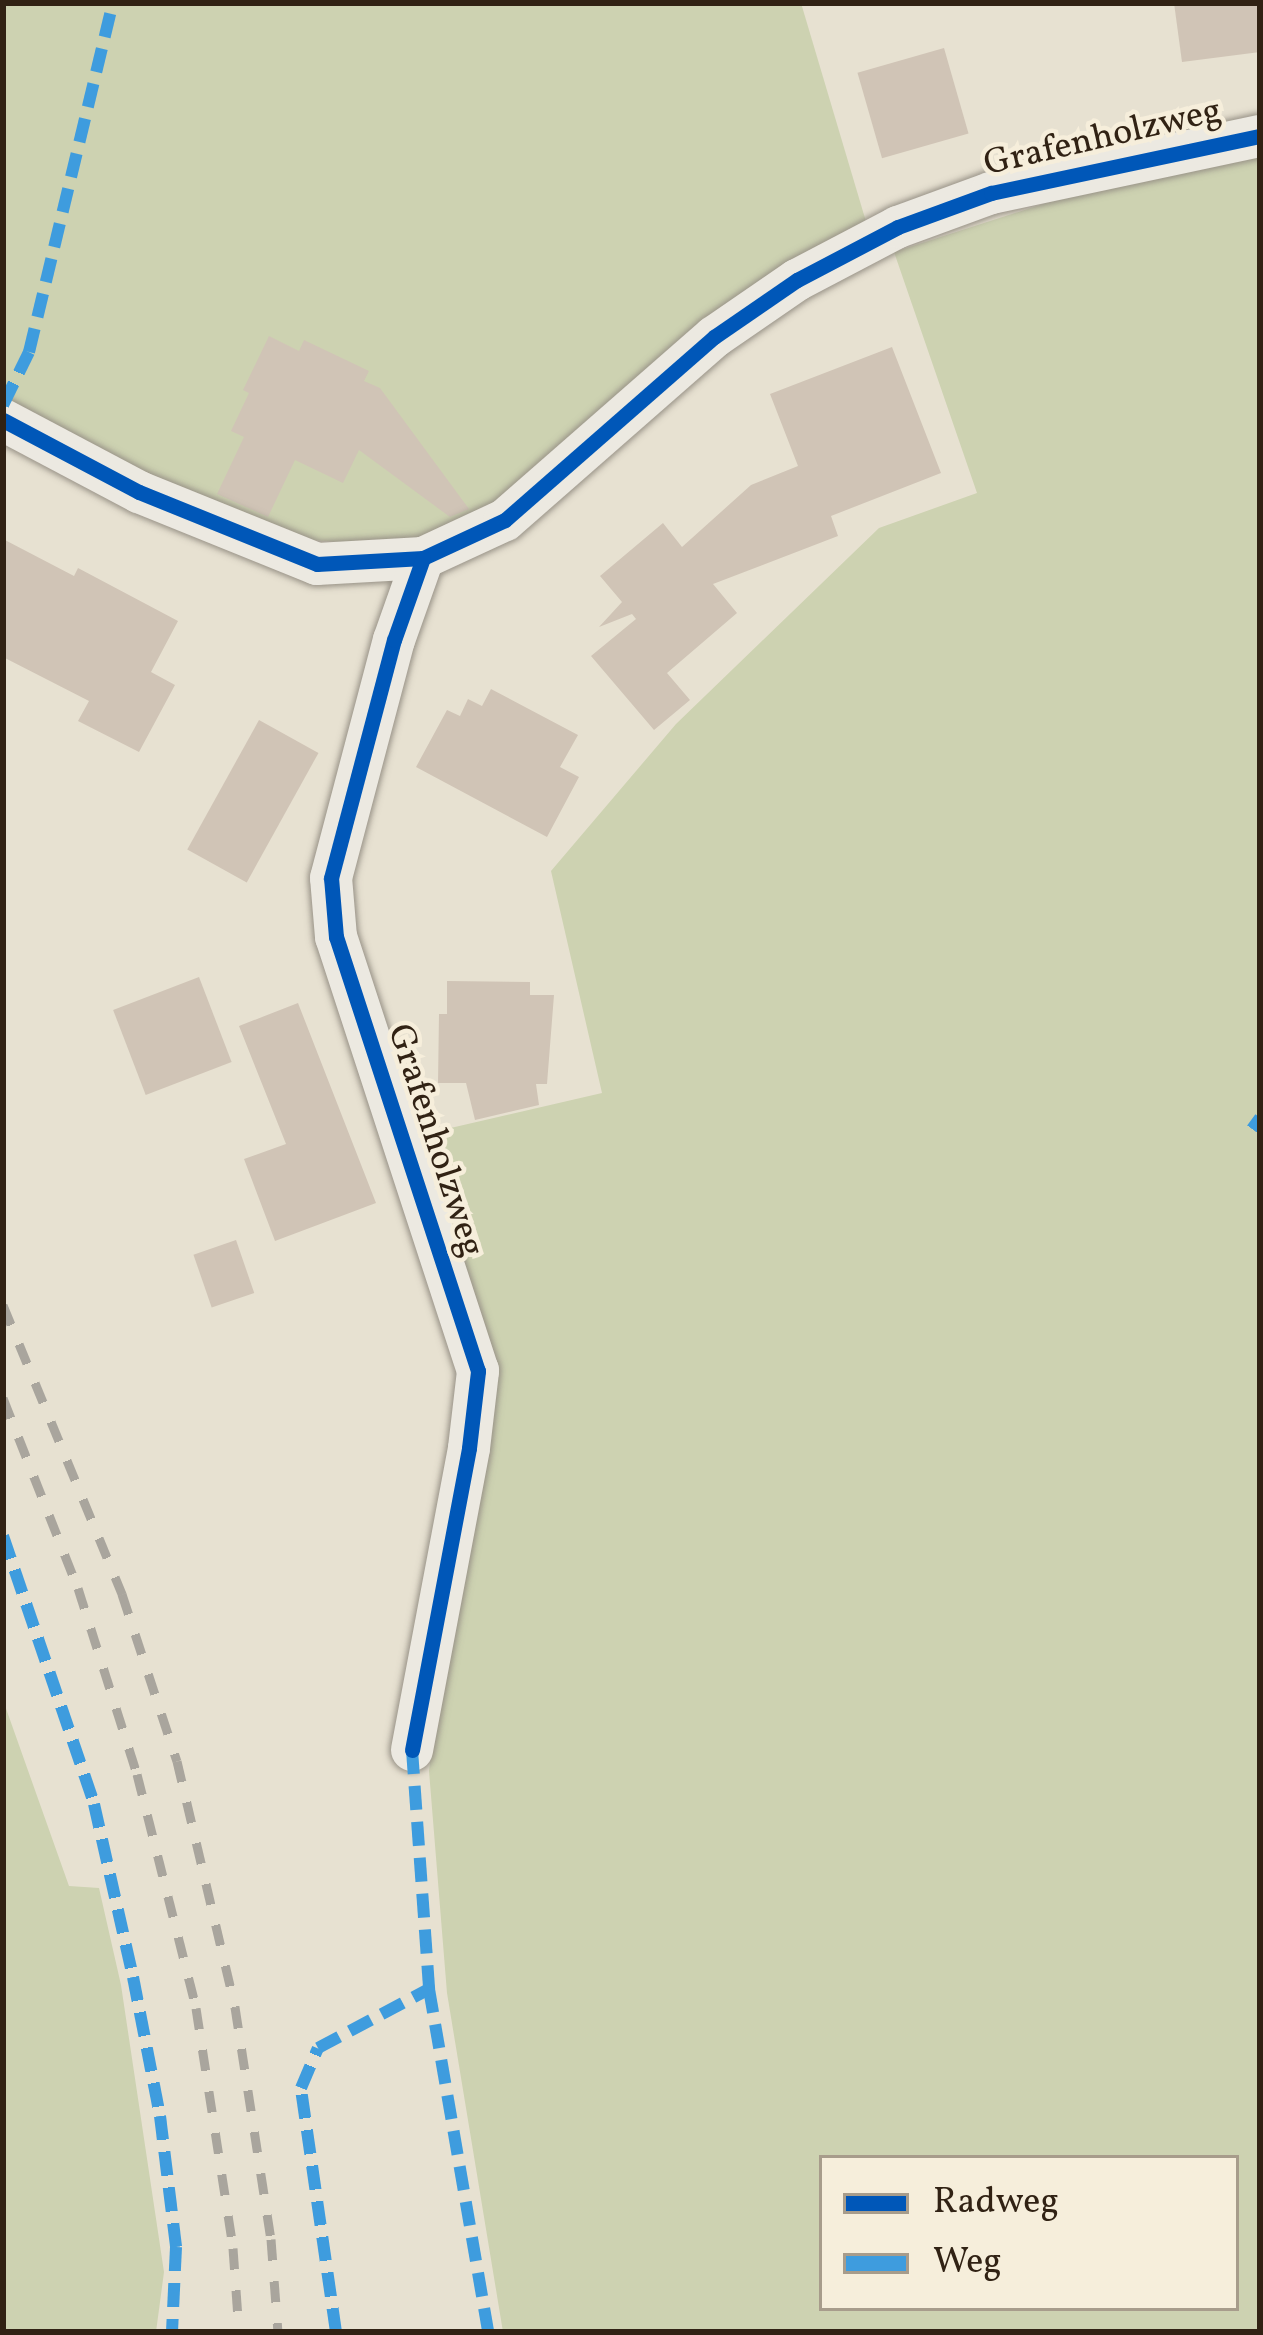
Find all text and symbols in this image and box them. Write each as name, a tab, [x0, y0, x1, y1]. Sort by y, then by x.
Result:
street label: Grafenholzweg	[980, 91, 1226, 187]
street label: Grafenholzweg	[376, 1019, 492, 1263]
legend	[819, 2155, 1239, 2311]
text: Radweg	[933, 2178, 1059, 2228]
text: Weg	[933, 2238, 1002, 2288]

